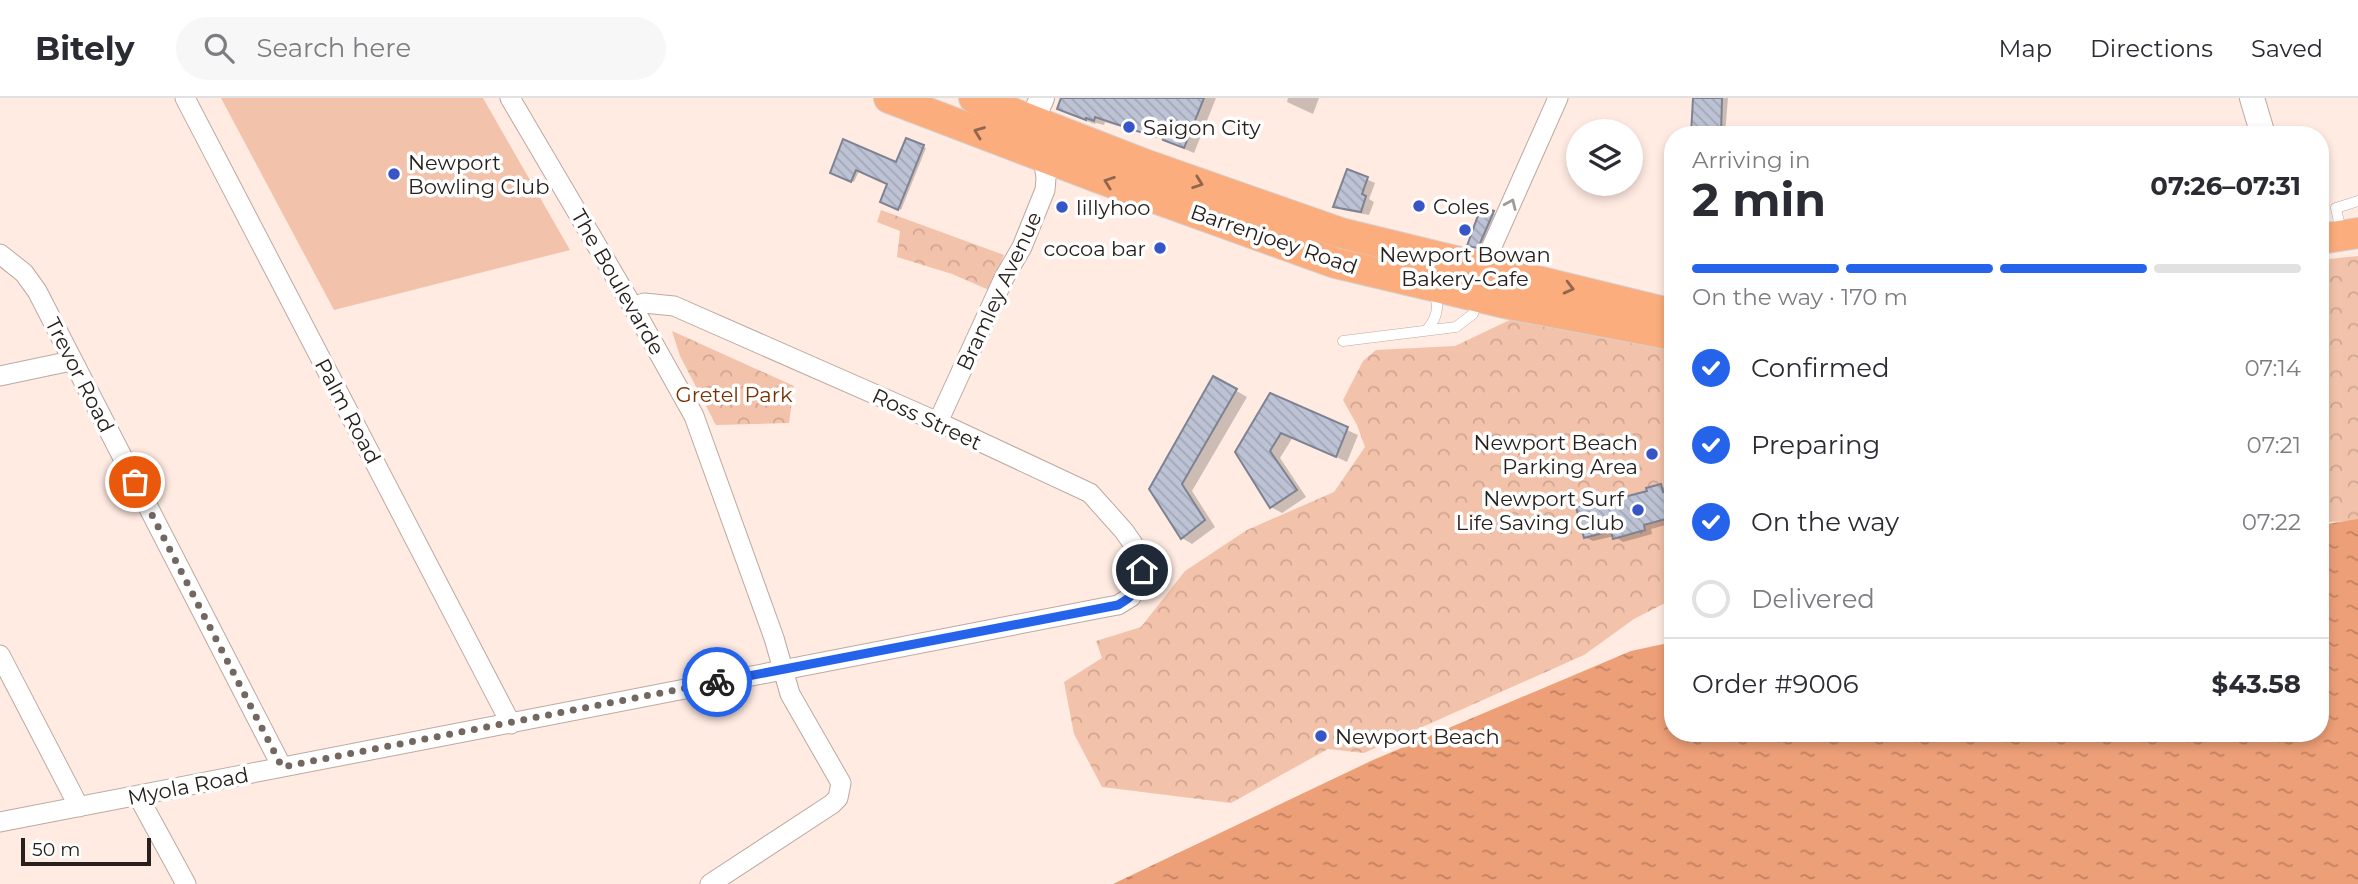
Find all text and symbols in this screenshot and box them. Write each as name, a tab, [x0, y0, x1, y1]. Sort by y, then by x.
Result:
search box	[176, 17, 666, 80]
text: Bitely	[35, 28, 134, 68]
icon: search	[200, 29, 238, 67]
text: Search here	[256, 32, 411, 64]
text: Map	[1999, 34, 2052, 63]
text: Directions	[2090, 34, 2213, 63]
text: Saved	[2251, 34, 2323, 63]
place label: Saigon City	[1143, 115, 1261, 140]
marker: Saigon City	[1121, 119, 1137, 135]
map controls	[1566, 119, 1643, 196]
button: layers	[1566, 119, 1643, 196]
one-way arrow	[973, 126, 985, 140]
text: Arriving in	[1692, 146, 1811, 174]
place label: Newport Bowling Club	[408, 150, 549, 199]
marker: Newport Bowling Club	[386, 166, 402, 182]
text: 07:26–07:31	[2150, 170, 2301, 202]
text: 2 min	[1692, 171, 1826, 228]
one-way arrow	[1191, 175, 1203, 189]
one-way arrow	[1103, 176, 1115, 190]
place label: Coles	[1433, 194, 1489, 219]
place label: lillyhoo	[1076, 195, 1150, 220]
marker: Coles	[1411, 198, 1427, 214]
marker: lillyhoo	[1054, 199, 1070, 215]
street label: Barrenjoey Road	[1187, 199, 1361, 279]
one-way arrow	[1503, 199, 1517, 211]
street label: The Boulevarde	[566, 205, 670, 359]
street label: Bramley Avenue	[951, 208, 1047, 374]
marker: Newport Bowan Bakery-Cafe	[1457, 222, 1473, 238]
place label: cocoa bar	[1044, 236, 1146, 261]
marker: cocoa bar	[1152, 240, 1168, 256]
place label: Newport Bowan Bakery-Cafe	[1379, 242, 1551, 291]
one-way arrow	[1563, 280, 1575, 294]
text: On the way · 170 m	[1692, 283, 1908, 311]
street label: Trevor Road	[40, 313, 120, 437]
icon: check	[1692, 349, 1730, 387]
text: Confirmed	[1751, 352, 1890, 384]
street label: Palm Road	[310, 354, 386, 468]
text: 07:14	[2244, 354, 2301, 382]
park label: Gretel Park	[675, 382, 793, 407]
street label: Ross Street	[868, 383, 986, 455]
icon: check	[1692, 426, 1730, 464]
text: Preparing	[1751, 429, 1880, 461]
place label: Newport Beach Parking Area	[1473, 430, 1638, 479]
text: 07:21	[2247, 431, 2301, 459]
marker: Newport Beach Parking Area	[1644, 446, 1660, 462]
pin	[105, 452, 165, 512]
icon: bag	[116, 463, 154, 501]
place label: Newport Surf Life Saving Club	[1456, 486, 1625, 535]
marker: Newport Surf Life Saving Club	[1630, 502, 1646, 518]
icon: check	[1692, 503, 1730, 541]
text: On the way	[1751, 506, 1899, 538]
text: 07:22	[2242, 508, 2301, 536]
pin	[1112, 540, 1172, 600]
icon: home	[1123, 551, 1161, 589]
text: Delivered	[1751, 583, 1875, 615]
courier	[682, 647, 752, 717]
icon: bike	[698, 663, 736, 701]
text: Order #9006	[1692, 668, 1859, 700]
text: $43.58	[2212, 668, 2301, 700]
place label: Newport Beach	[1335, 724, 1500, 749]
marker: Newport Beach	[1313, 728, 1329, 744]
street label: Myola Road	[125, 762, 251, 810]
scale bar	[21, 835, 150, 867]
text: 50 m	[32, 838, 80, 861]

